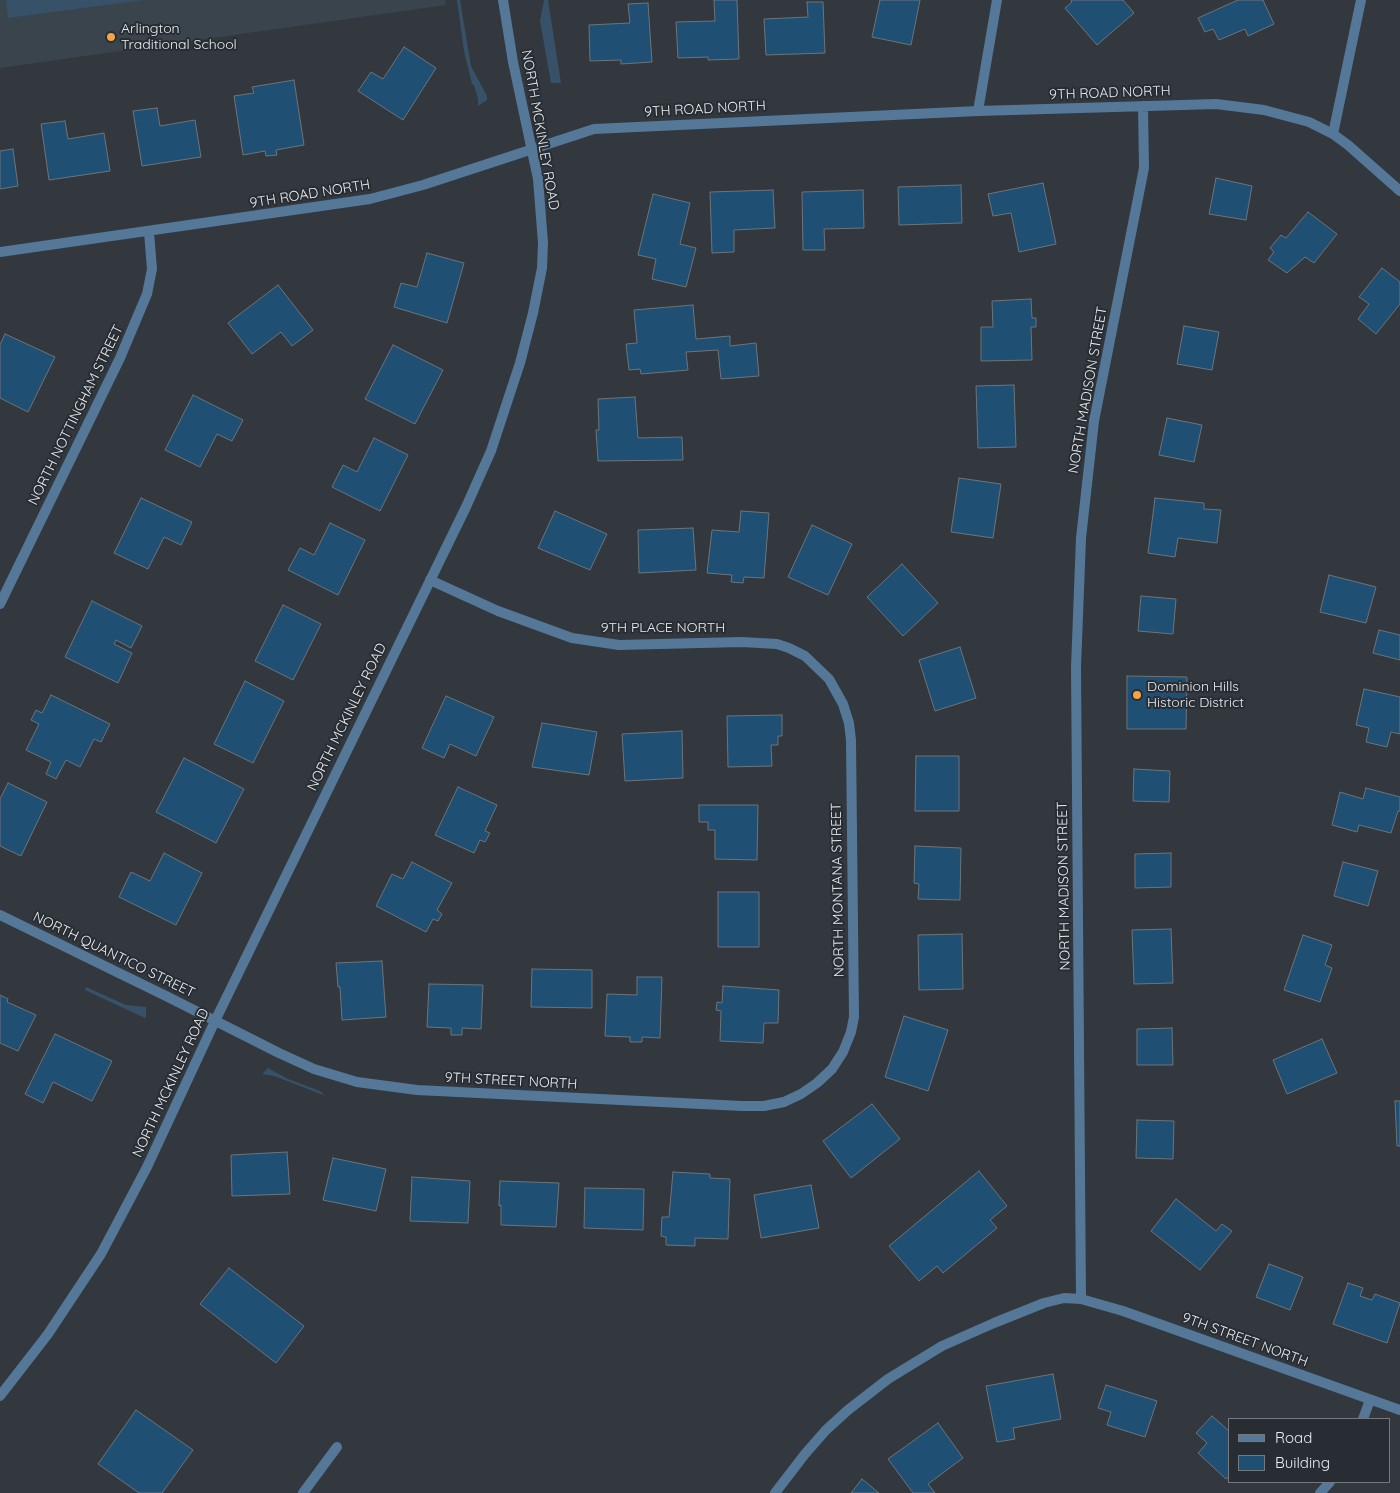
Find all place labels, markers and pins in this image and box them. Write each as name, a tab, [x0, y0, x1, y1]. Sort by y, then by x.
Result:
place label: Arlington Traditional School	[121, 21, 237, 54]
marker: Arlington Traditional School	[105, 31, 117, 43]
place label: Dominion Hills Historic District	[1147, 679, 1244, 712]
marker: Dominion Hills Historic District	[1131, 689, 1143, 701]

